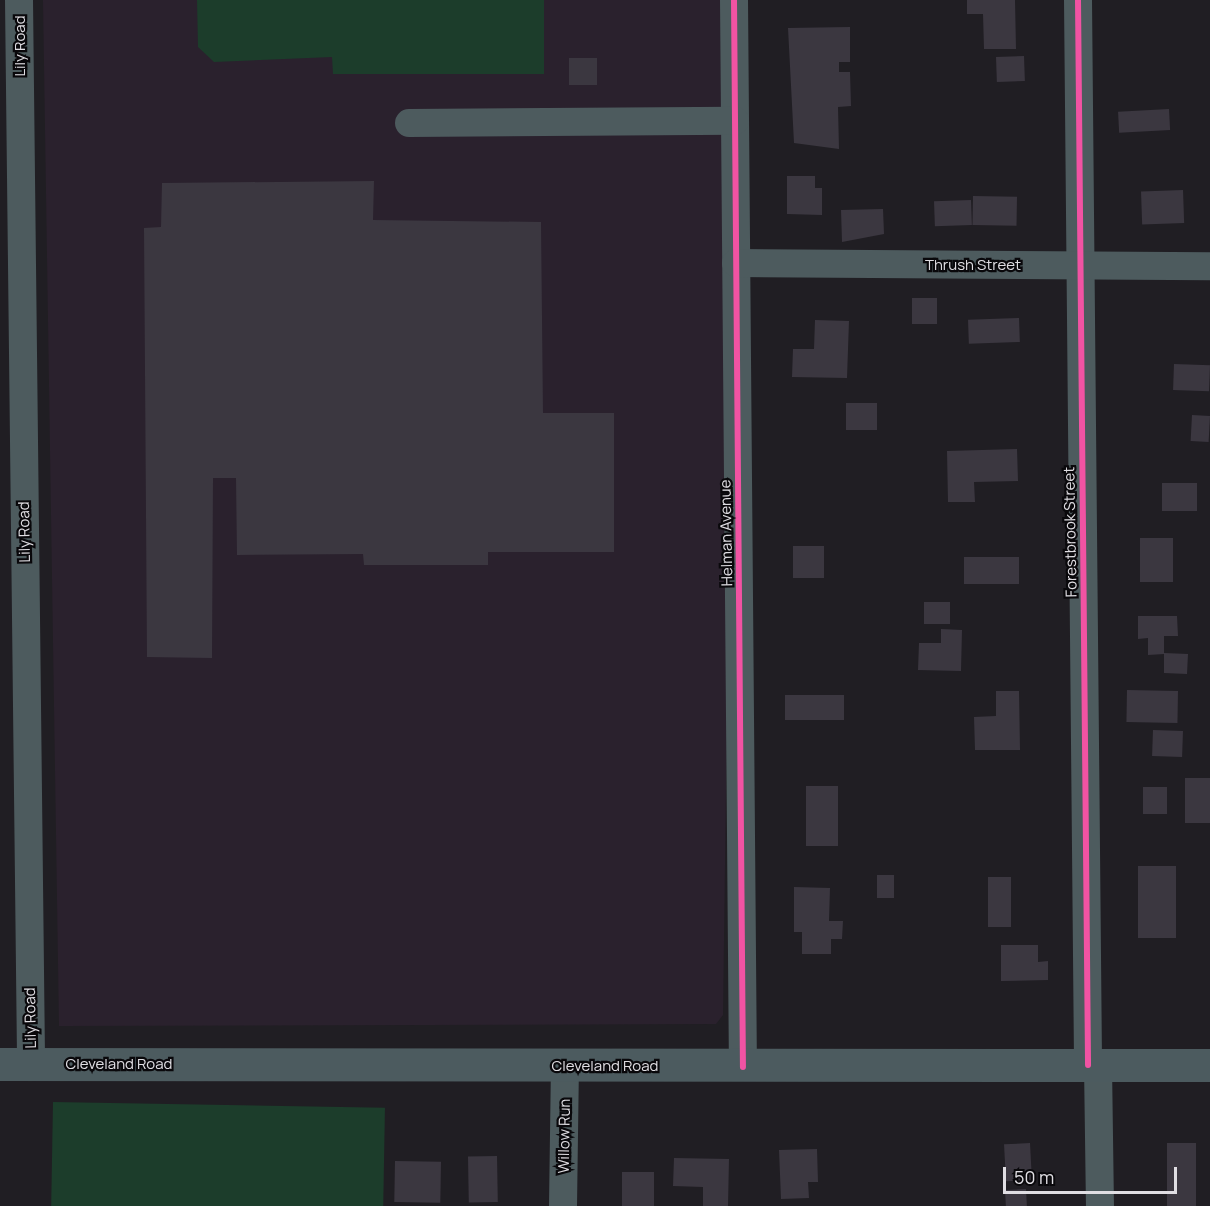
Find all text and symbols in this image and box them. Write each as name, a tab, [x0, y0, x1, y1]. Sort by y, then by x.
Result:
street label: Lily Road	[11, 15, 29, 77]
street label: Thrush Street	[925, 256, 1021, 274]
street label: Forestbrook Street	[1060, 467, 1080, 597]
street label: Helman Avenue	[716, 479, 736, 587]
street label: Lily Road	[14, 501, 34, 563]
street label: Lily Road	[20, 987, 40, 1049]
street label: Cleveland Road	[66, 1055, 172, 1073]
street label: Cleveland Road	[552, 1057, 658, 1075]
street label: Willow Run	[554, 1099, 574, 1173]
scale bar	[1006, 1155, 1180, 1193]
text: 50 m	[1014, 1165, 1054, 1189]

